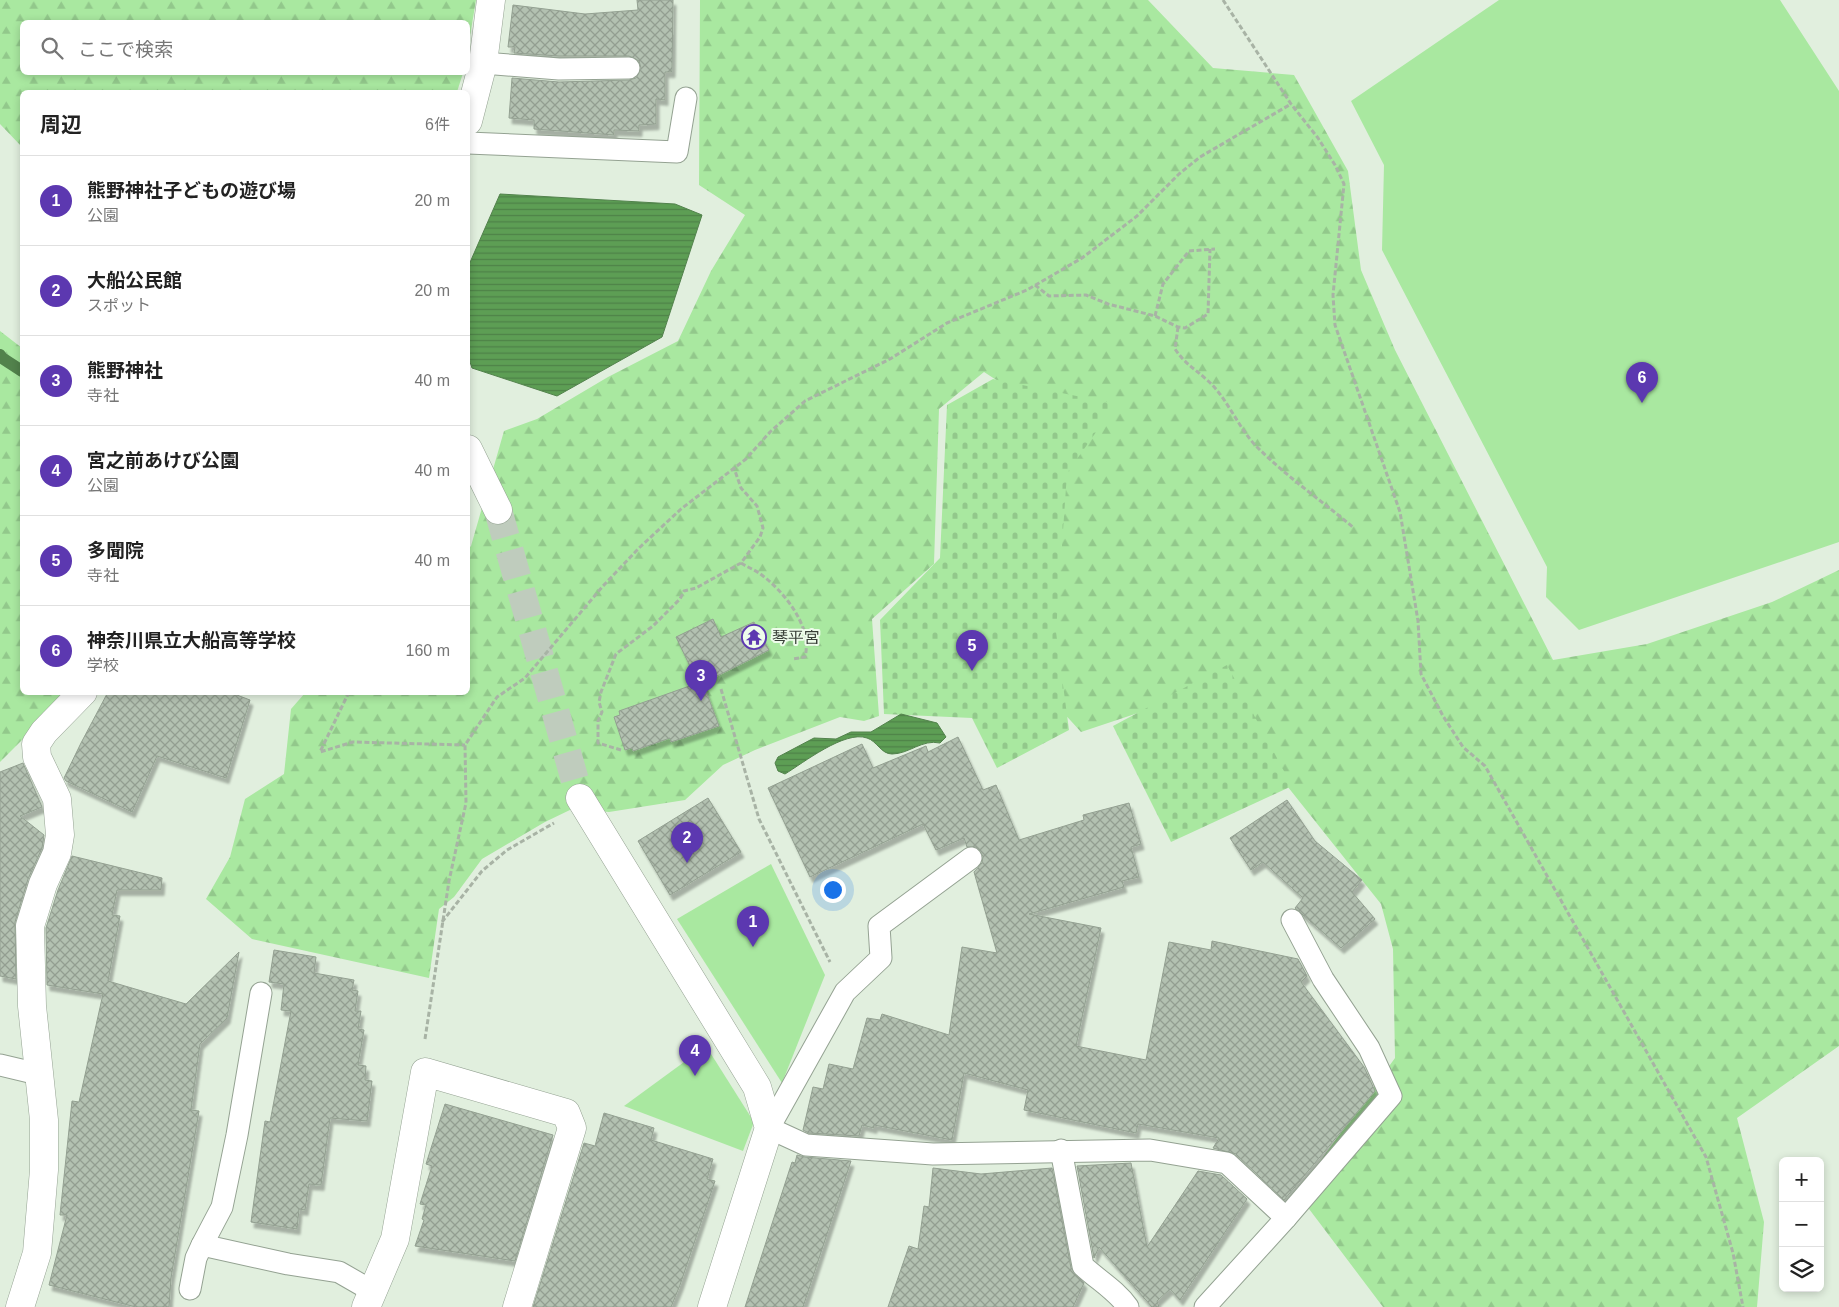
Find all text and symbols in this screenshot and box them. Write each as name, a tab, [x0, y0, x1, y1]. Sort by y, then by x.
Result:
search box	[20, 20, 470, 75]
icon: search	[38, 34, 66, 62]
text: ここで検索	[78, 39, 173, 60]
text: 周辺	[40, 113, 82, 136]
text: 6件	[425, 116, 450, 133]
text: 熊野神社子どもの遊び場	[87, 180, 296, 201]
text: 1	[52, 192, 60, 209]
text: 20 m	[414, 192, 450, 209]
text: 公園	[87, 207, 119, 224]
text: 大船公民館	[87, 270, 182, 291]
text: 2	[52, 282, 60, 299]
text: 20 m	[414, 282, 450, 299]
text: スポット	[87, 297, 151, 314]
text: 熊野神社	[87, 360, 163, 381]
pin: 6	[1626, 362, 1658, 403]
text: 3	[52, 372, 60, 389]
text: 40 m	[414, 372, 450, 389]
text: 寺社	[87, 387, 119, 404]
text: 宮之前あけび公園	[87, 450, 239, 471]
text: 4	[52, 462, 60, 479]
text: 40 m	[414, 462, 450, 479]
text: 公園	[87, 477, 119, 494]
text: 多聞院	[87, 540, 144, 561]
text: 5	[52, 552, 60, 569]
text: 40 m	[414, 552, 450, 569]
text: 寺社	[87, 567, 119, 584]
temple icon: 琴平宮	[741, 624, 767, 650]
place label: 琴平宮	[772, 629, 820, 646]
text: 神奈川県立大船高等学校	[87, 630, 296, 651]
pin: 5	[956, 630, 988, 671]
text: 6	[52, 642, 60, 659]
text: 160 m	[406, 642, 450, 659]
text: 学校	[87, 657, 119, 674]
pin: 3	[685, 660, 717, 701]
pin: 2	[671, 822, 703, 863]
your location	[820, 877, 846, 903]
pin: 1	[737, 906, 769, 947]
pin: 4	[679, 1035, 711, 1076]
map controls	[1779, 1157, 1824, 1292]
button: +	[1779, 1157, 1824, 1202]
button: −	[1779, 1202, 1824, 1247]
button: layers	[1779, 1247, 1824, 1292]

